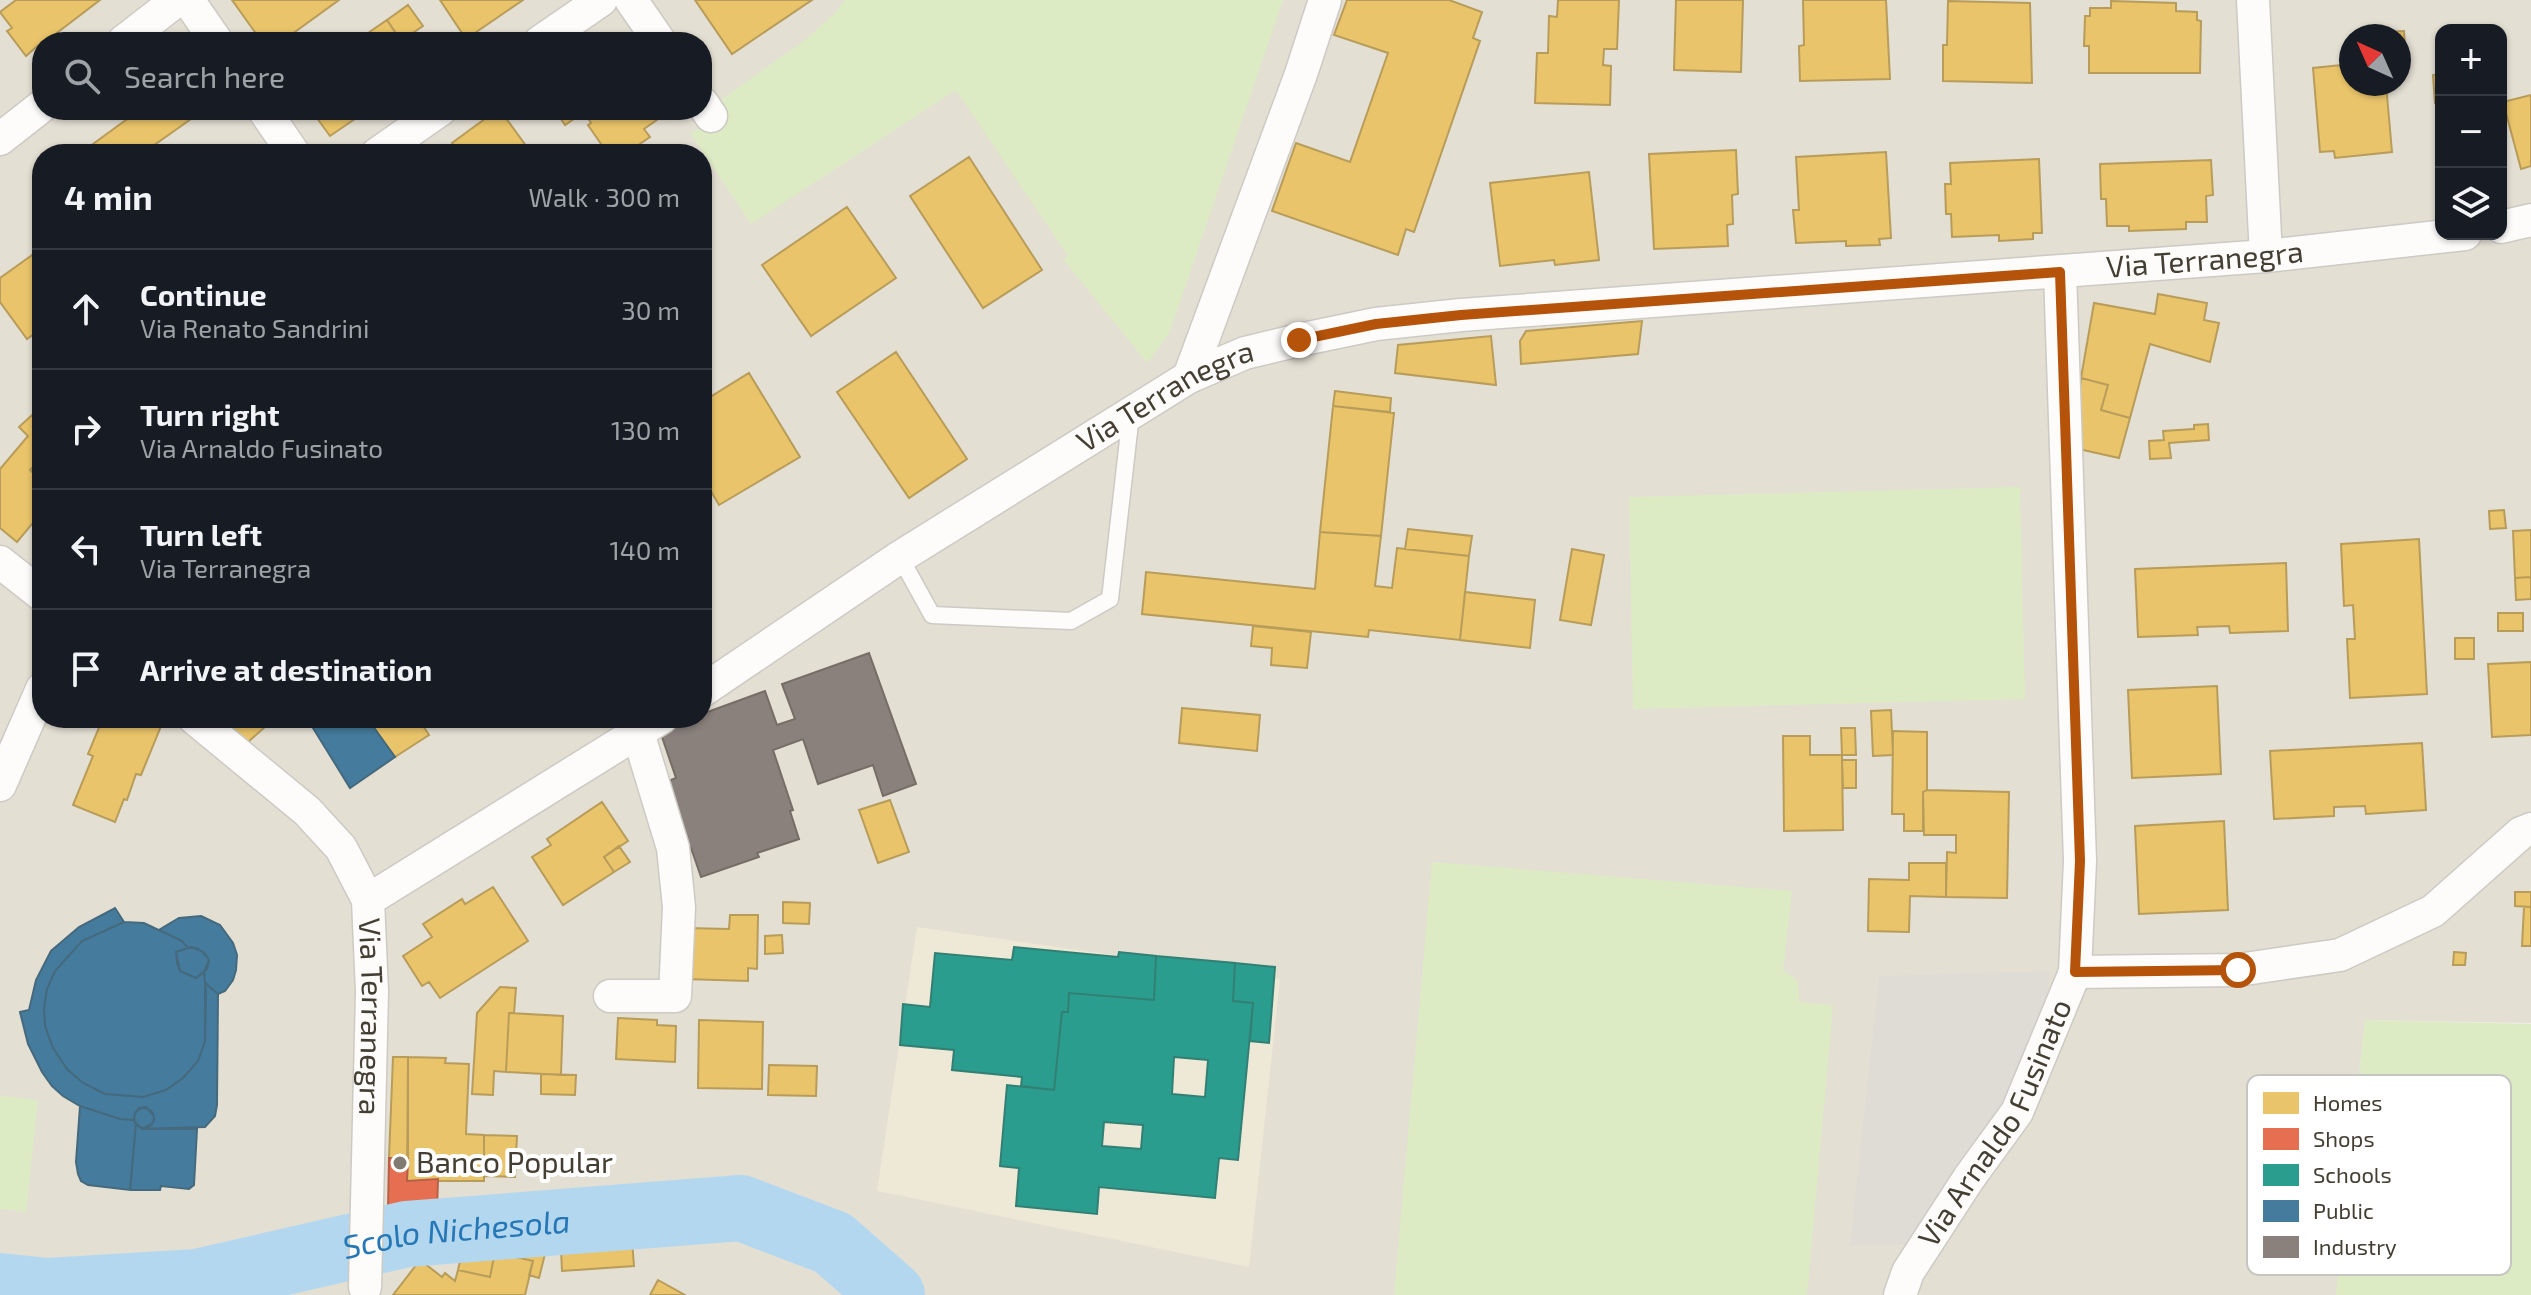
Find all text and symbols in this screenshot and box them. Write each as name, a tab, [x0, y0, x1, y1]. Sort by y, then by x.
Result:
north arrow	[2339, 24, 2411, 96]
map controls	[2435, 24, 2507, 240]
button: +	[2435, 24, 2507, 96]
search box	[32, 32, 712, 120]
icon: search	[60, 54, 104, 98]
text: Search here	[124, 58, 285, 94]
button: −	[2435, 96, 2507, 168]
button: layers	[2435, 168, 2507, 240]
text: 4 min	[64, 176, 153, 217]
text: Walk · 300 m	[529, 181, 680, 212]
street label: Via Terranegra	[2105, 232, 2305, 284]
text: Continue	[140, 276, 267, 312]
icon: ahead	[64, 287, 108, 331]
text: 30 m	[621, 294, 680, 325]
text: Via Renato Sandrini	[140, 312, 369, 343]
route end	[1281, 322, 1317, 358]
street label: Via Terranegra	[1069, 332, 1257, 458]
text: Turn right	[140, 396, 280, 432]
icon: right	[64, 407, 108, 451]
text: 130 m	[611, 414, 680, 445]
text: Via Arnaldo Fusinato	[140, 432, 383, 463]
text: Turn left	[140, 516, 262, 552]
icon: left	[64, 527, 108, 571]
text: 140 m	[609, 534, 680, 565]
text: Via Terranegra	[140, 552, 311, 583]
icon: arrive	[64, 647, 108, 691]
text: Arrive at destination	[140, 651, 432, 687]
street label: Via Terranegra	[353, 917, 392, 1116]
route start	[2220, 952, 2256, 988]
street label: Via Arnaldo Fusinato	[1909, 993, 2078, 1253]
legend	[2247, 1075, 2511, 1275]
text: Homes	[2313, 1089, 2382, 1115]
text: Shops	[2313, 1125, 2375, 1151]
place label: Banco Popular	[416, 1143, 613, 1179]
marker: Banco Popular	[391, 1154, 409, 1172]
text: Schools	[2313, 1161, 2392, 1187]
text: Public	[2313, 1197, 2374, 1223]
water label: Scolo Nichesola	[338, 1200, 572, 1265]
text: Industry	[2313, 1233, 2397, 1259]

